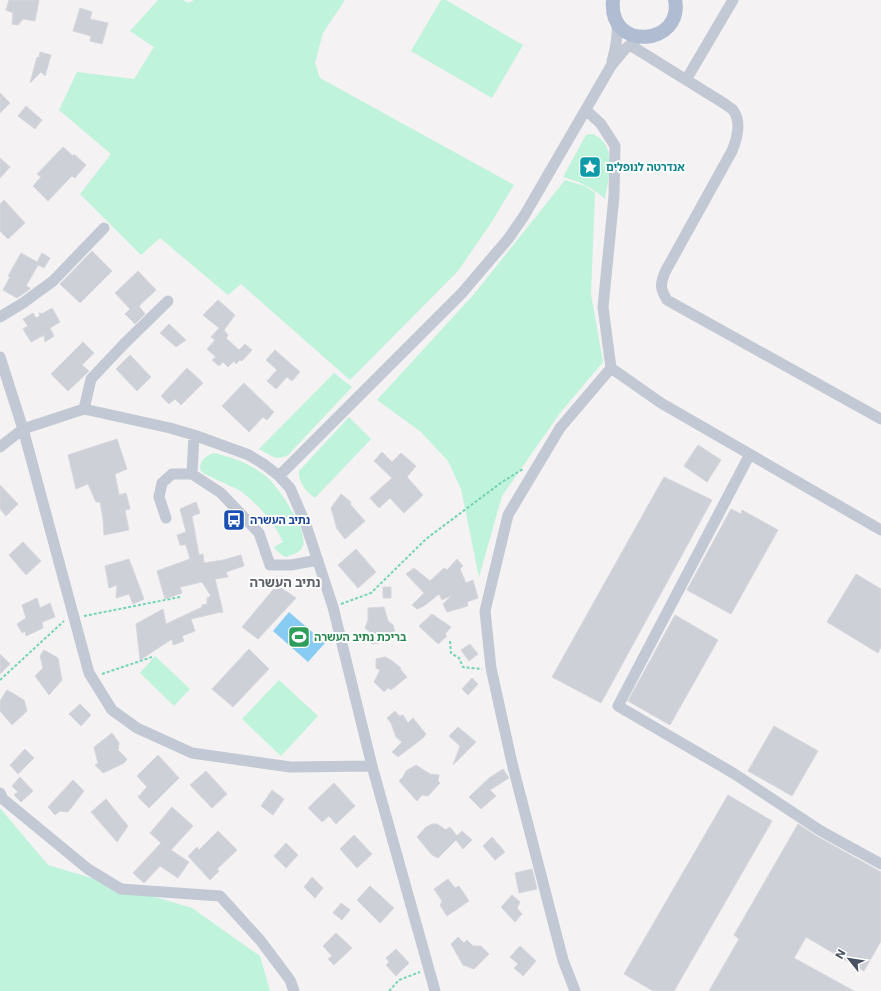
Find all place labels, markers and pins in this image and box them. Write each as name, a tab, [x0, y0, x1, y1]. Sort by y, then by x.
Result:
place icon: אנדרטה לנופלים	[577, 154, 603, 180]
place label: אנדרטה לנופלים	[606, 160, 685, 174]
bus stop icon: נתיב העשרה	[221, 507, 247, 533]
place label: נתיב העשרה	[250, 513, 310, 527]
sports icon: בריכת נתיב העשרה	[286, 624, 312, 650]
place label: בריכת נתיב העשרה	[314, 630, 407, 644]

